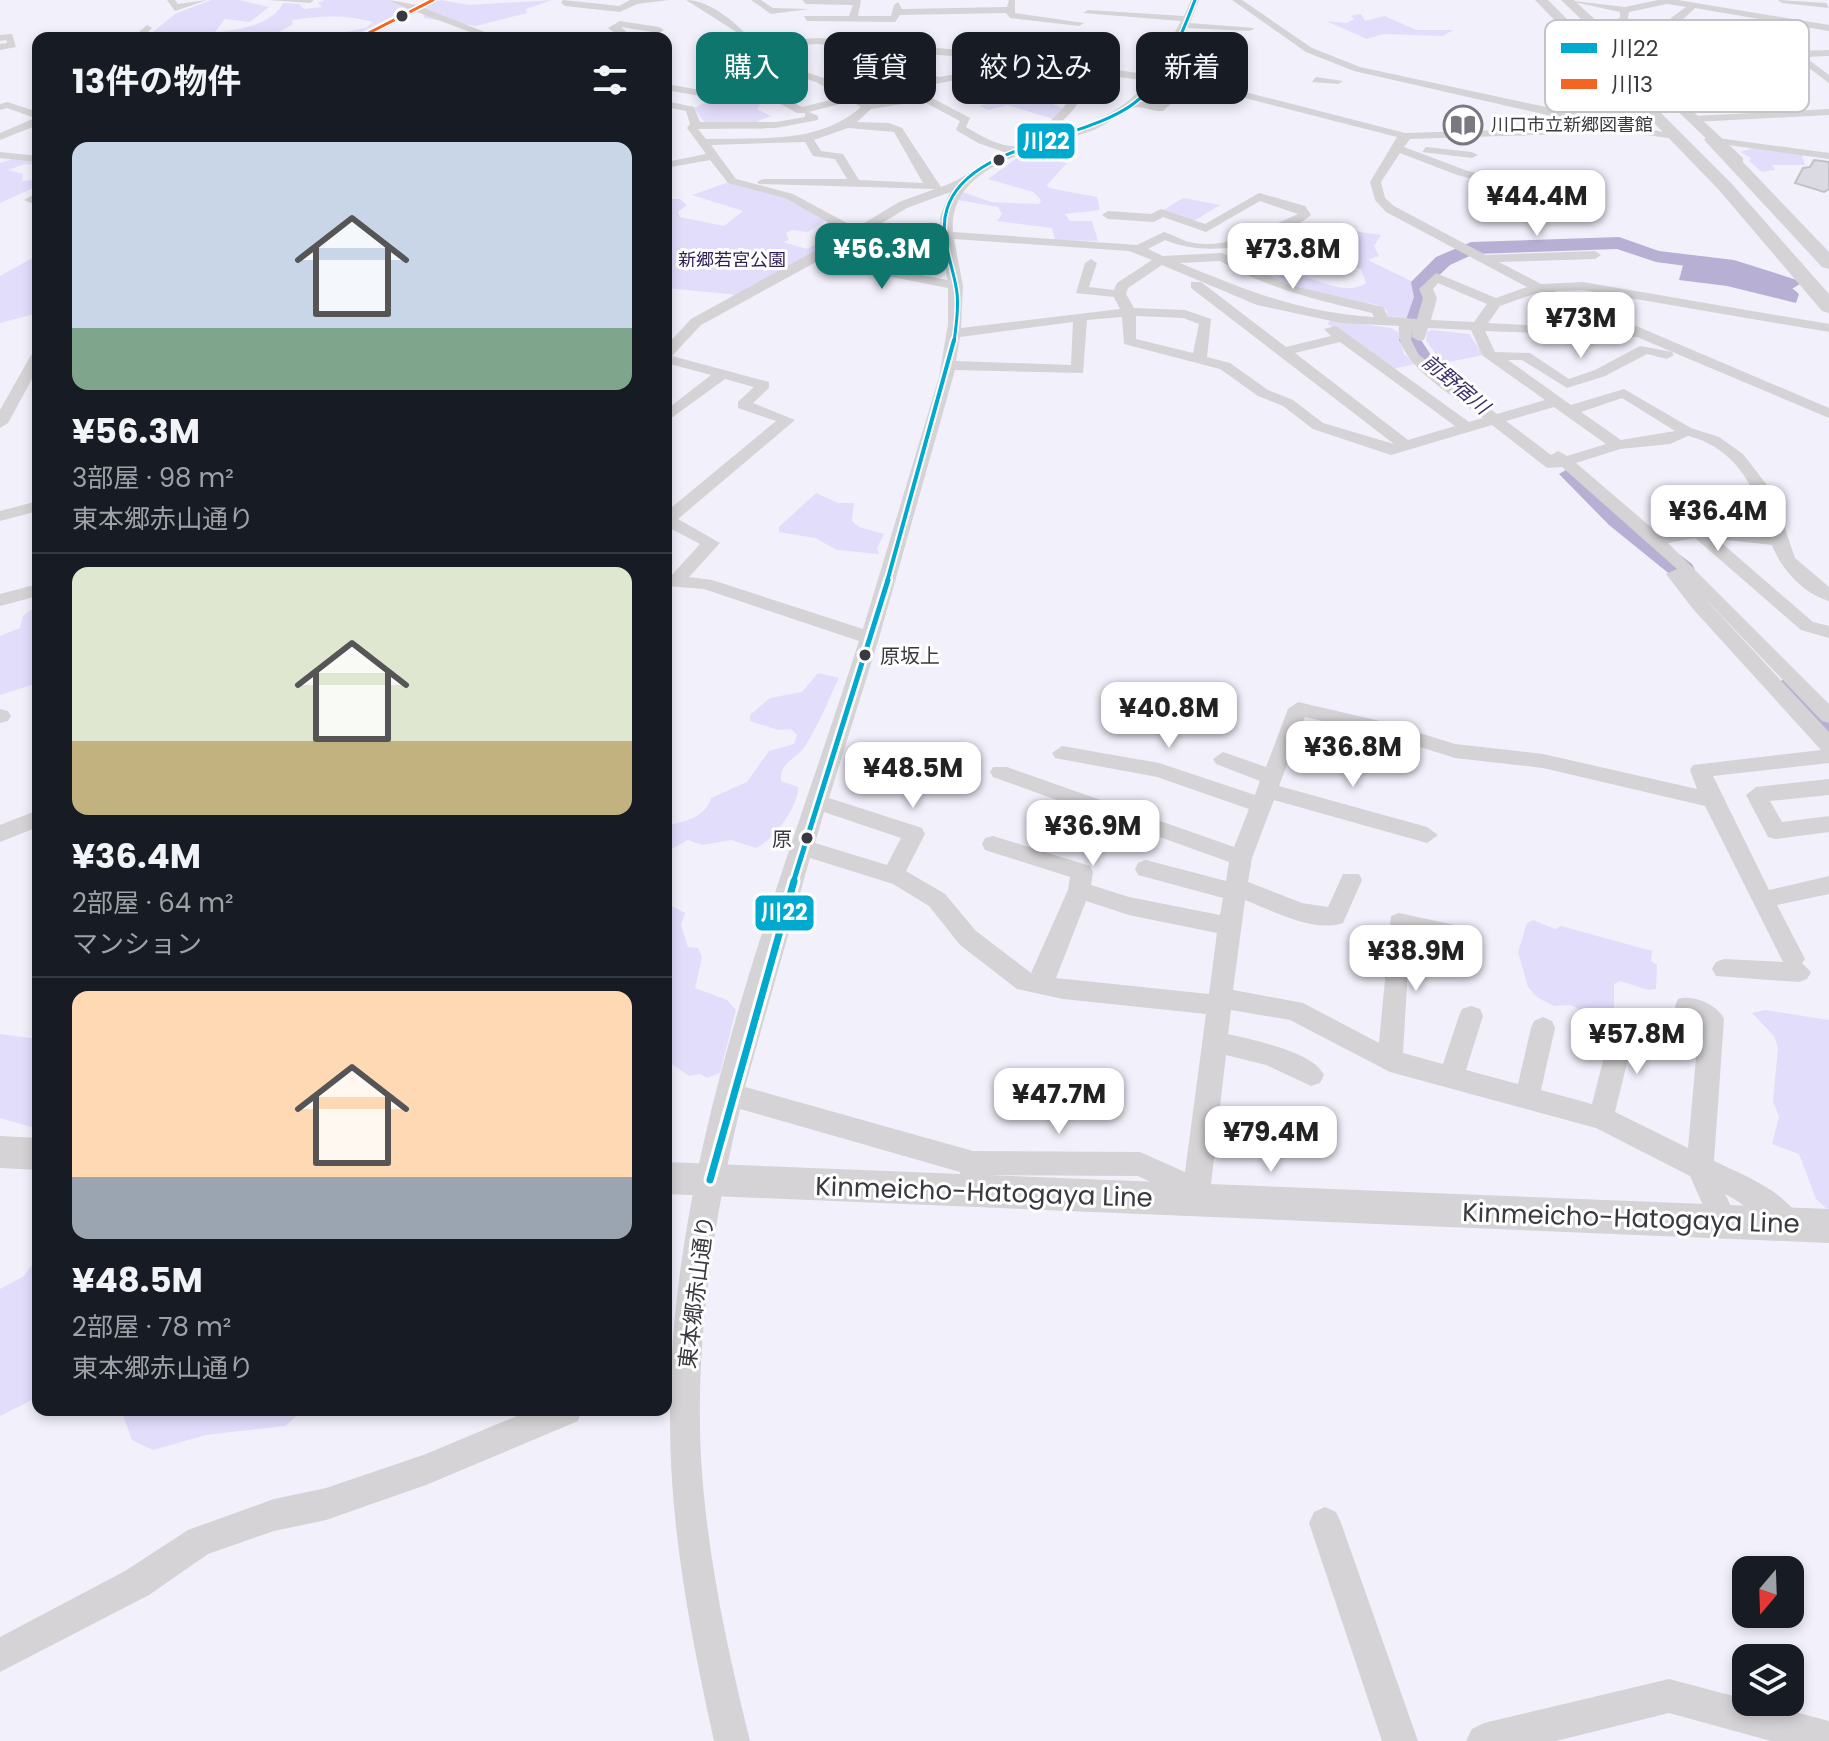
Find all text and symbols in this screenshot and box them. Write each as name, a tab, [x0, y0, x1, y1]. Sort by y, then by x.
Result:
unlabelled marker	[394, 8, 410, 24]
legend	[1545, 20, 1809, 112]
chip: 購入	[696, 32, 808, 104]
chip: 賃貸	[824, 32, 936, 104]
chip: 絞り込み	[952, 32, 1120, 104]
chip: 新着	[1136, 32, 1248, 104]
text: 川22	[1611, 33, 1658, 64]
text: 13件の物件	[72, 57, 241, 105]
icon: filters	[588, 58, 632, 102]
text: 川13	[1611, 69, 1653, 100]
library icon: 川口市立新郷図書館	[1442, 104, 1484, 146]
place label: 川口市立新郷図書館	[1491, 112, 1653, 137]
line badge: 川22	[1016, 122, 1076, 160]
text: 川22	[1022, 126, 1070, 157]
unlabelled marker	[991, 152, 1007, 168]
pin: ¥44.4M	[1472, 170, 1602, 238]
text: ¥44.4M	[1486, 178, 1588, 214]
icon: home	[280, 194, 424, 338]
pin: ¥56.3M	[817, 223, 947, 291]
pin: ¥73.8M	[1228, 223, 1358, 291]
text: ¥56.3M	[833, 231, 931, 267]
text: ¥73.8M	[1245, 231, 1341, 267]
park label: 新郷若宮公園	[678, 247, 786, 272]
pin: ¥73M	[1534, 292, 1628, 360]
text: ¥73M	[1546, 300, 1616, 336]
water label: 前野宿川	[1416, 348, 1497, 422]
text: ¥56.3M	[72, 407, 200, 455]
text: 3部屋 · 98 m²	[72, 460, 234, 496]
pin: ¥36.4M	[1653, 485, 1783, 553]
text: ¥36.4M	[1669, 493, 1767, 529]
text: 東本郷赤山通り	[72, 501, 254, 537]
icon: home	[280, 619, 424, 763]
place label: 原坂上	[880, 642, 940, 670]
marker: 原坂上	[857, 647, 873, 663]
pin: ¥40.8M	[1104, 682, 1234, 750]
text: ¥40.8M	[1119, 690, 1219, 726]
pin: ¥36.8M	[1288, 721, 1418, 789]
text: ¥36.8M	[1304, 729, 1402, 765]
pin: ¥48.5M	[848, 742, 978, 810]
text: ¥48.5M	[863, 750, 963, 786]
pin: ¥36.9M	[1028, 800, 1158, 868]
text: ¥36.9M	[1045, 808, 1141, 844]
place label: 原	[772, 825, 792, 853]
marker: 原	[799, 830, 815, 846]
text: ¥36.4M	[72, 832, 201, 880]
text: 2部屋 · 64 m²	[72, 885, 234, 921]
line badge: 川22	[754, 894, 815, 932]
text: 川22	[760, 897, 808, 928]
pin: ¥38.9M	[1351, 925, 1481, 993]
text: マンション	[72, 926, 202, 962]
text: ¥38.9M	[1367, 933, 1465, 969]
pin: ¥57.8M	[1572, 1008, 1702, 1076]
text: ¥57.8M	[1589, 1016, 1685, 1052]
icon: home	[280, 1043, 424, 1187]
pin: ¥47.7M	[994, 1068, 1124, 1136]
text: ¥47.7M	[1012, 1076, 1106, 1112]
pin: ¥79.4M	[1206, 1106, 1336, 1174]
text: ¥79.4M	[1223, 1114, 1319, 1150]
street label: Kinmeicho-Hatogaya Line	[815, 1168, 1153, 1216]
street label: Kinmeicho-Hatogaya Line	[1462, 1194, 1800, 1242]
street label: 東本郷赤山通り	[672, 1214, 721, 1370]
text: ¥48.5M	[72, 1256, 203, 1304]
text: 2部屋 · 78 m²	[72, 1309, 231, 1345]
text: 東本郷赤山通り	[72, 1350, 254, 1386]
north arrow	[1732, 1556, 1804, 1628]
map controls	[1732, 1556, 1804, 1716]
button: layers	[1732, 1644, 1804, 1716]

